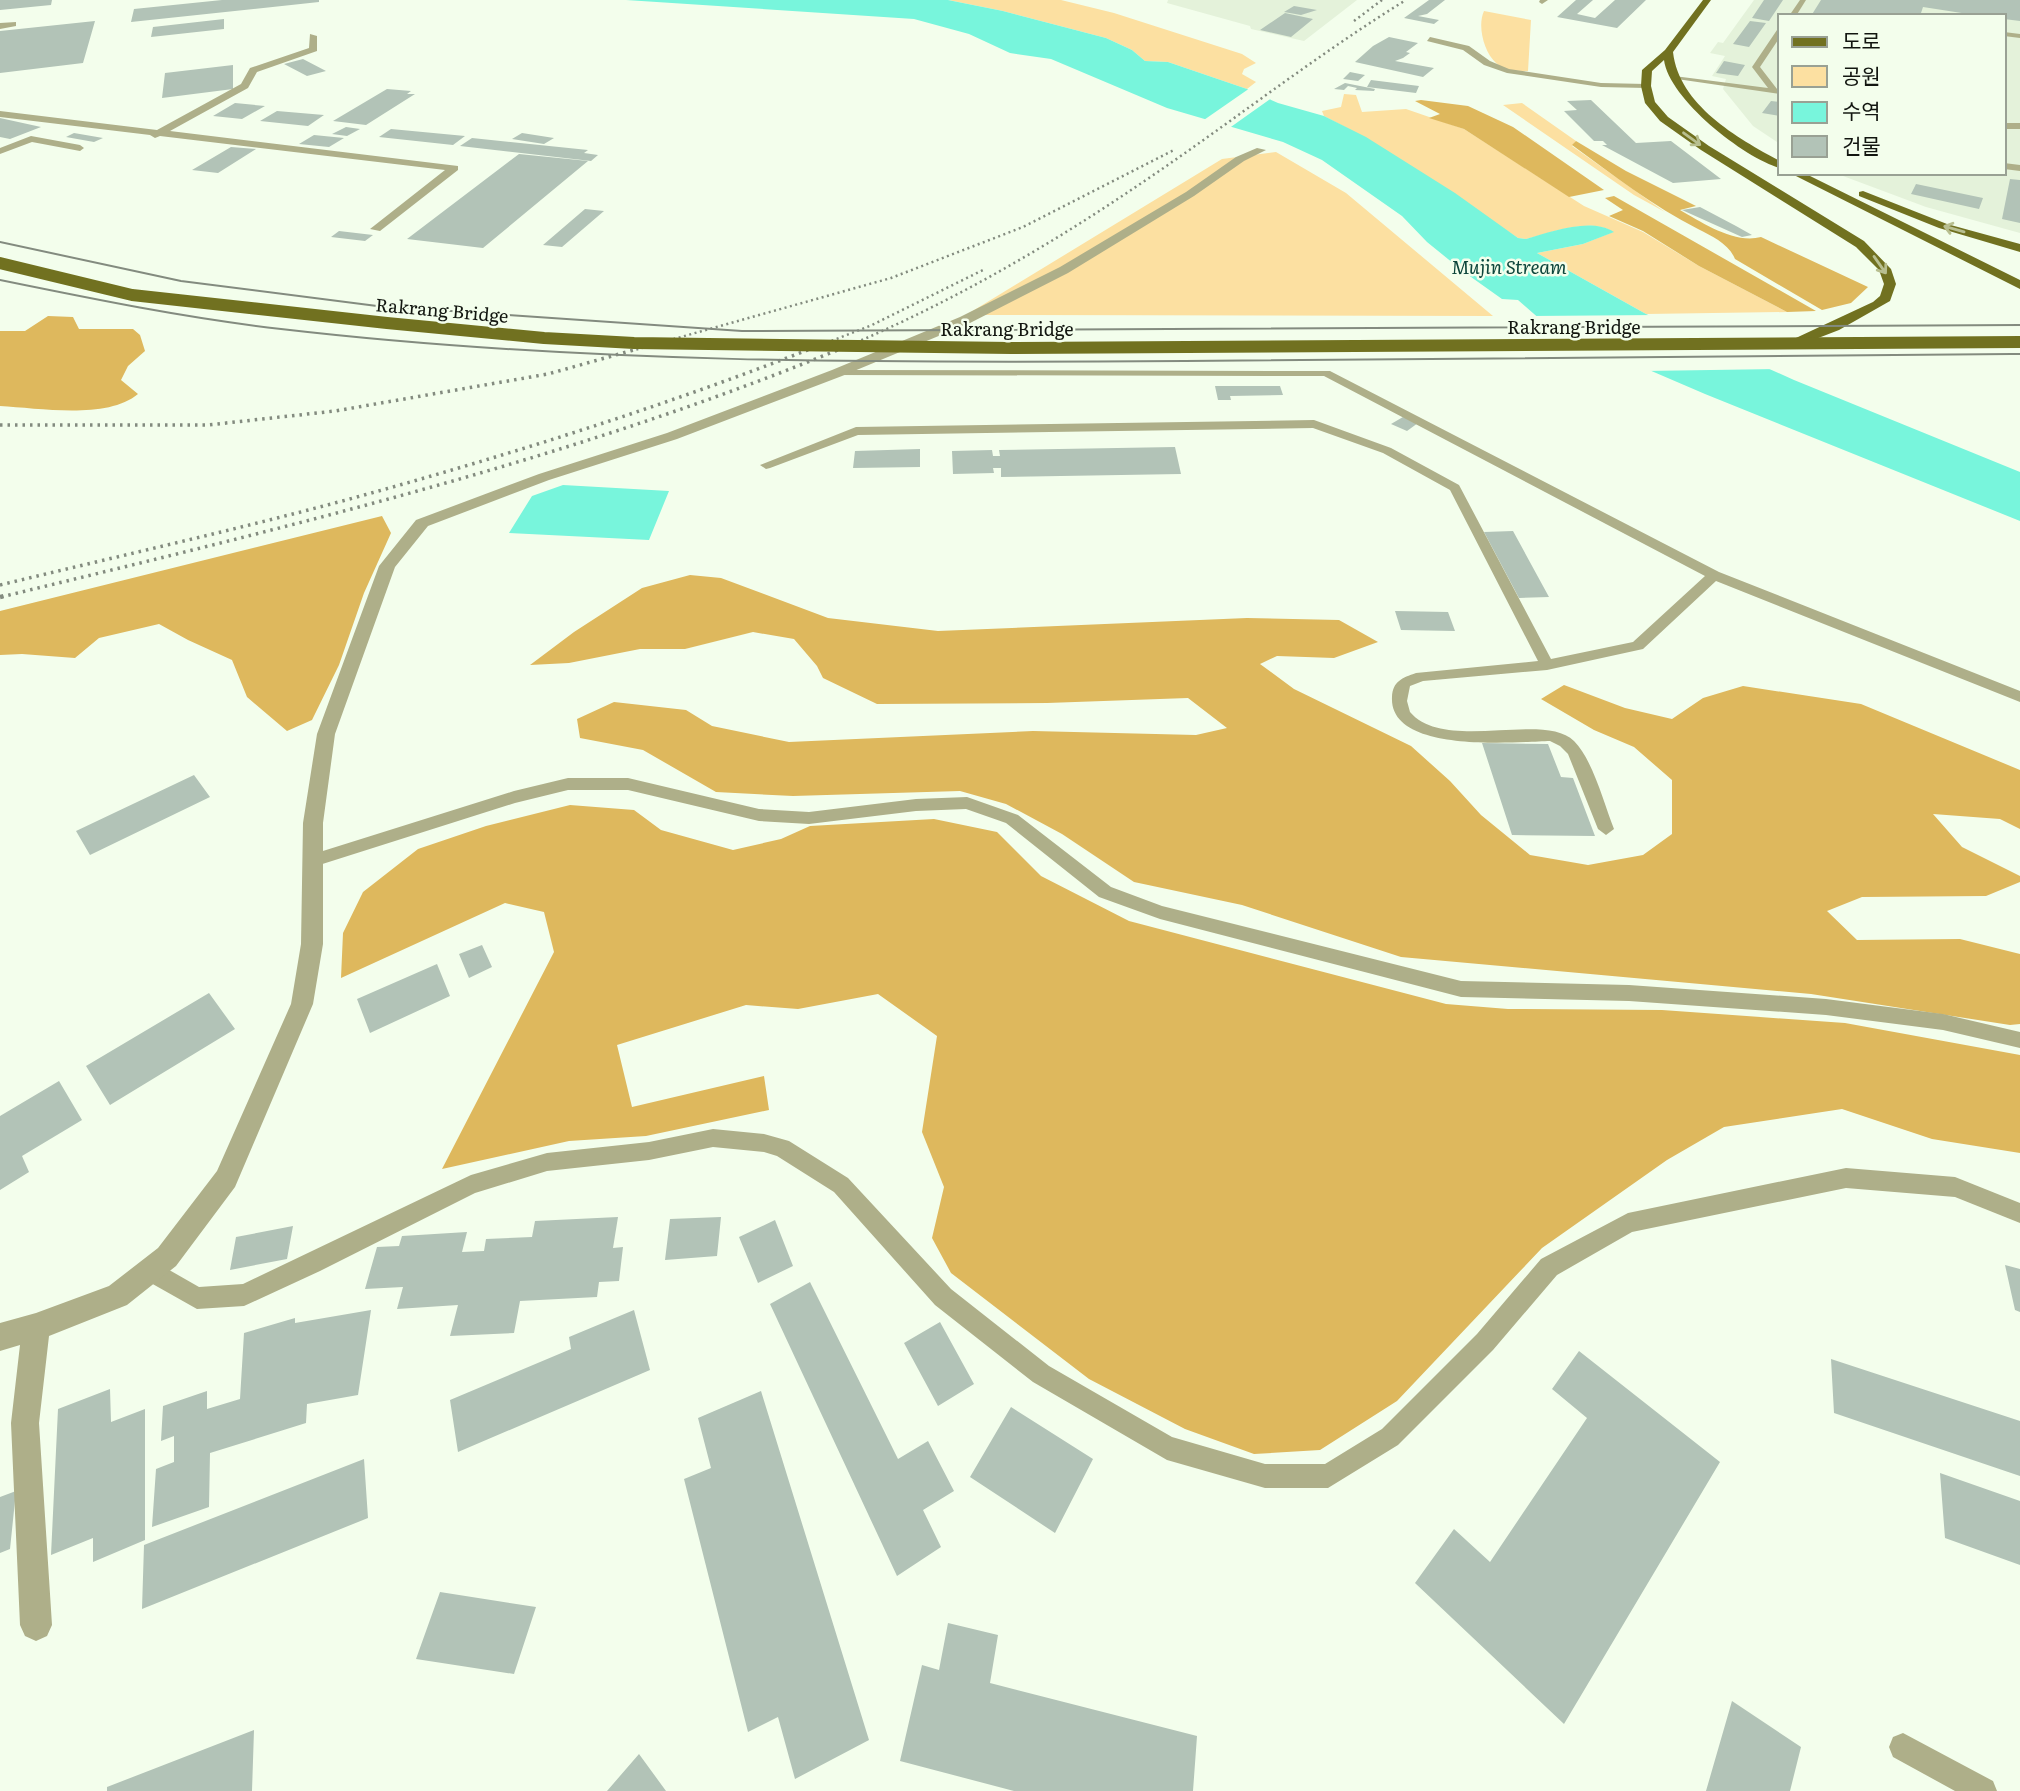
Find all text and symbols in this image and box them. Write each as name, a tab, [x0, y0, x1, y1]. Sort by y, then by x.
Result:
legend	[1778, 14, 2006, 175]
text: 도로	[1842, 24, 1881, 55]
text: 공원	[1842, 59, 1881, 90]
text: 수역	[1842, 94, 1881, 125]
text: 건물	[1842, 129, 1881, 160]
one-way arrow	[1682, 132, 1701, 146]
one-way arrow	[1944, 222, 1966, 235]
water label: Mujin Stream	[1451, 252, 1567, 280]
one-way arrow	[1872, 256, 1887, 275]
street label: Rakrang Bridge	[375, 290, 510, 329]
street label: Rakrang Bridge	[1507, 313, 1641, 340]
street label: Rakrang Bridge	[940, 315, 1074, 342]

